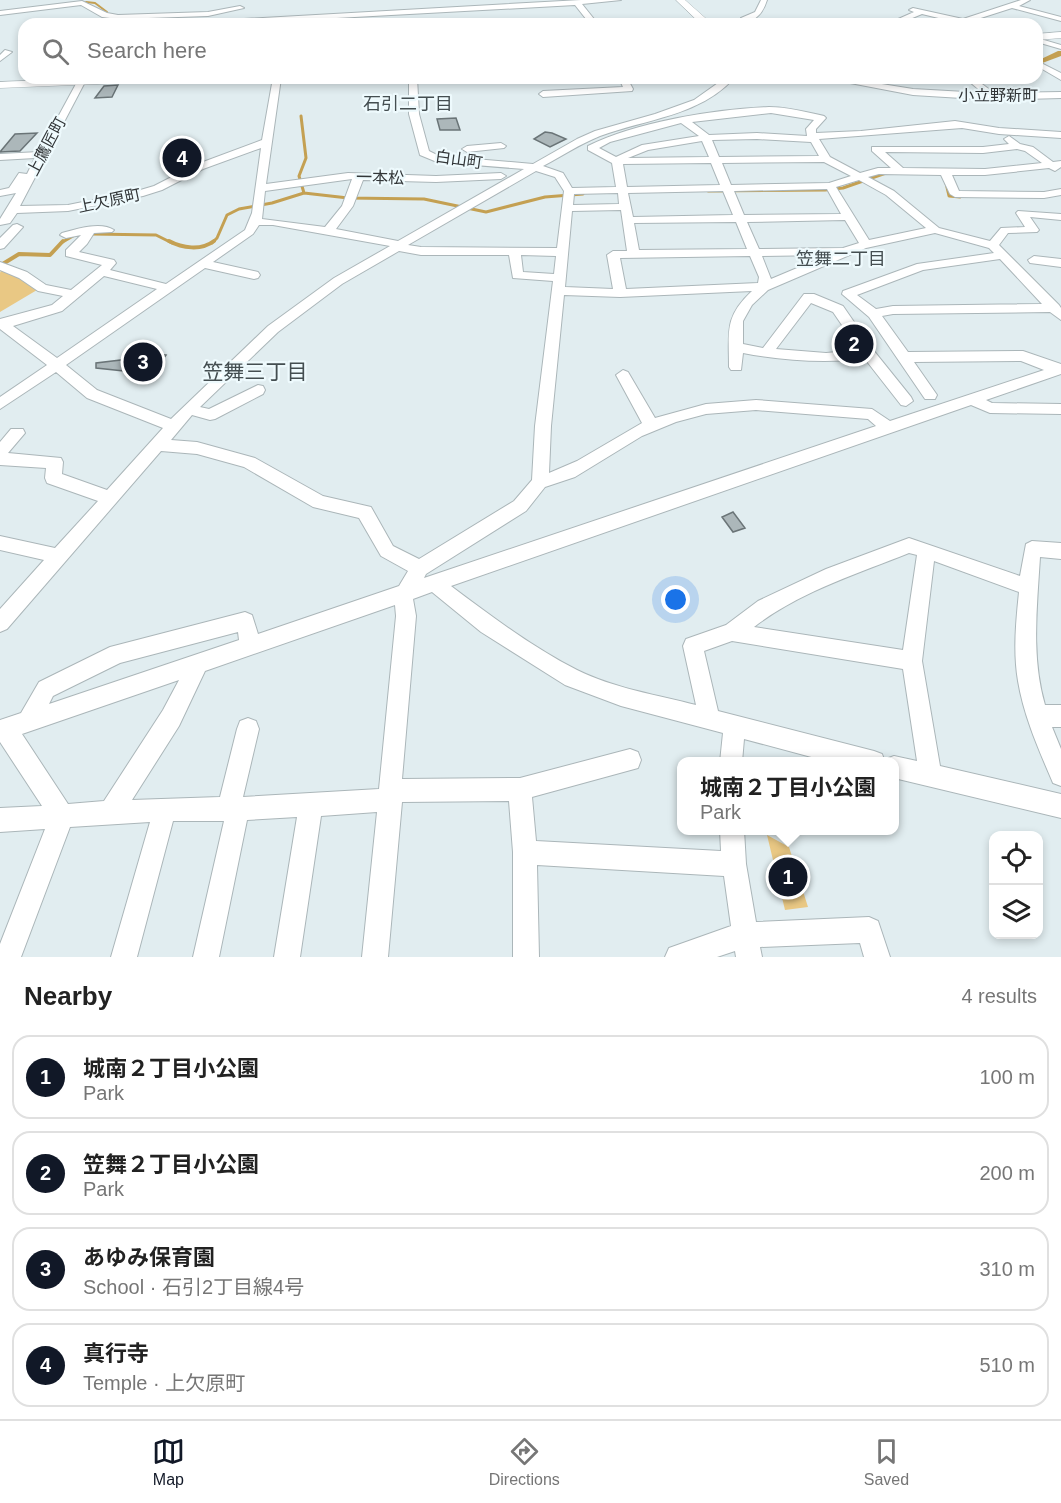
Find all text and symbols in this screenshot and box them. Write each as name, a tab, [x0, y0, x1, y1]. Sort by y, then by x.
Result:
search box	[18, 18, 1043, 84]
icon: search	[39, 35, 72, 68]
text: Search here	[87, 38, 207, 63]
street label: 小立野新町	[958, 87, 1038, 104]
district label: 石引二丁目	[363, 94, 453, 114]
street label: 上鷹匠町	[24, 114, 69, 178]
pin: 4	[162, 136, 201, 180]
street label: 白山町	[434, 148, 484, 171]
street label: 一本松	[356, 169, 404, 186]
street label: 上欠原町	[76, 186, 142, 215]
district label: 笠舞二丁目	[796, 249, 886, 269]
pin: 2	[834, 322, 874, 366]
pin: 3	[124, 340, 162, 385]
district label: 笠舞三丁目	[203, 360, 308, 383]
your location	[661, 585, 690, 614]
popup	[677, 757, 899, 835]
text: 城南２丁目小公園	[700, 775, 876, 800]
text: Park	[700, 801, 741, 823]
map controls	[989, 831, 1043, 939]
button: locate	[989, 831, 1043, 885]
pin: 1	[768, 854, 808, 900]
button: layers	[989, 885, 1043, 939]
text: Nearby	[24, 981, 112, 1011]
text: 4 results	[961, 985, 1037, 1007]
text: 城南２丁目小公園	[83, 1056, 259, 1081]
text: 1	[40, 1066, 51, 1088]
text: 100 m	[979, 1066, 1035, 1088]
text: Park	[83, 1082, 124, 1104]
text: 笠舞２丁目小公園	[83, 1152, 259, 1177]
text: 2	[40, 1162, 51, 1184]
text: 200 m	[979, 1162, 1035, 1184]
text: Park	[83, 1178, 124, 1200]
text: あゆみ保育園	[83, 1245, 215, 1270]
text: 3	[40, 1258, 51, 1280]
text: 310 m	[979, 1258, 1035, 1280]
text: School · 石引2丁目線4号	[83, 1276, 304, 1298]
text: 真行寺	[83, 1341, 149, 1366]
text: 4	[40, 1354, 51, 1376]
text: 510 m	[979, 1354, 1035, 1376]
text: Temple · 上欠原町	[83, 1372, 245, 1394]
tab: Map	[152, 1435, 185, 1489]
tab: Directions	[489, 1435, 560, 1489]
tab: Saved	[864, 1435, 909, 1489]

